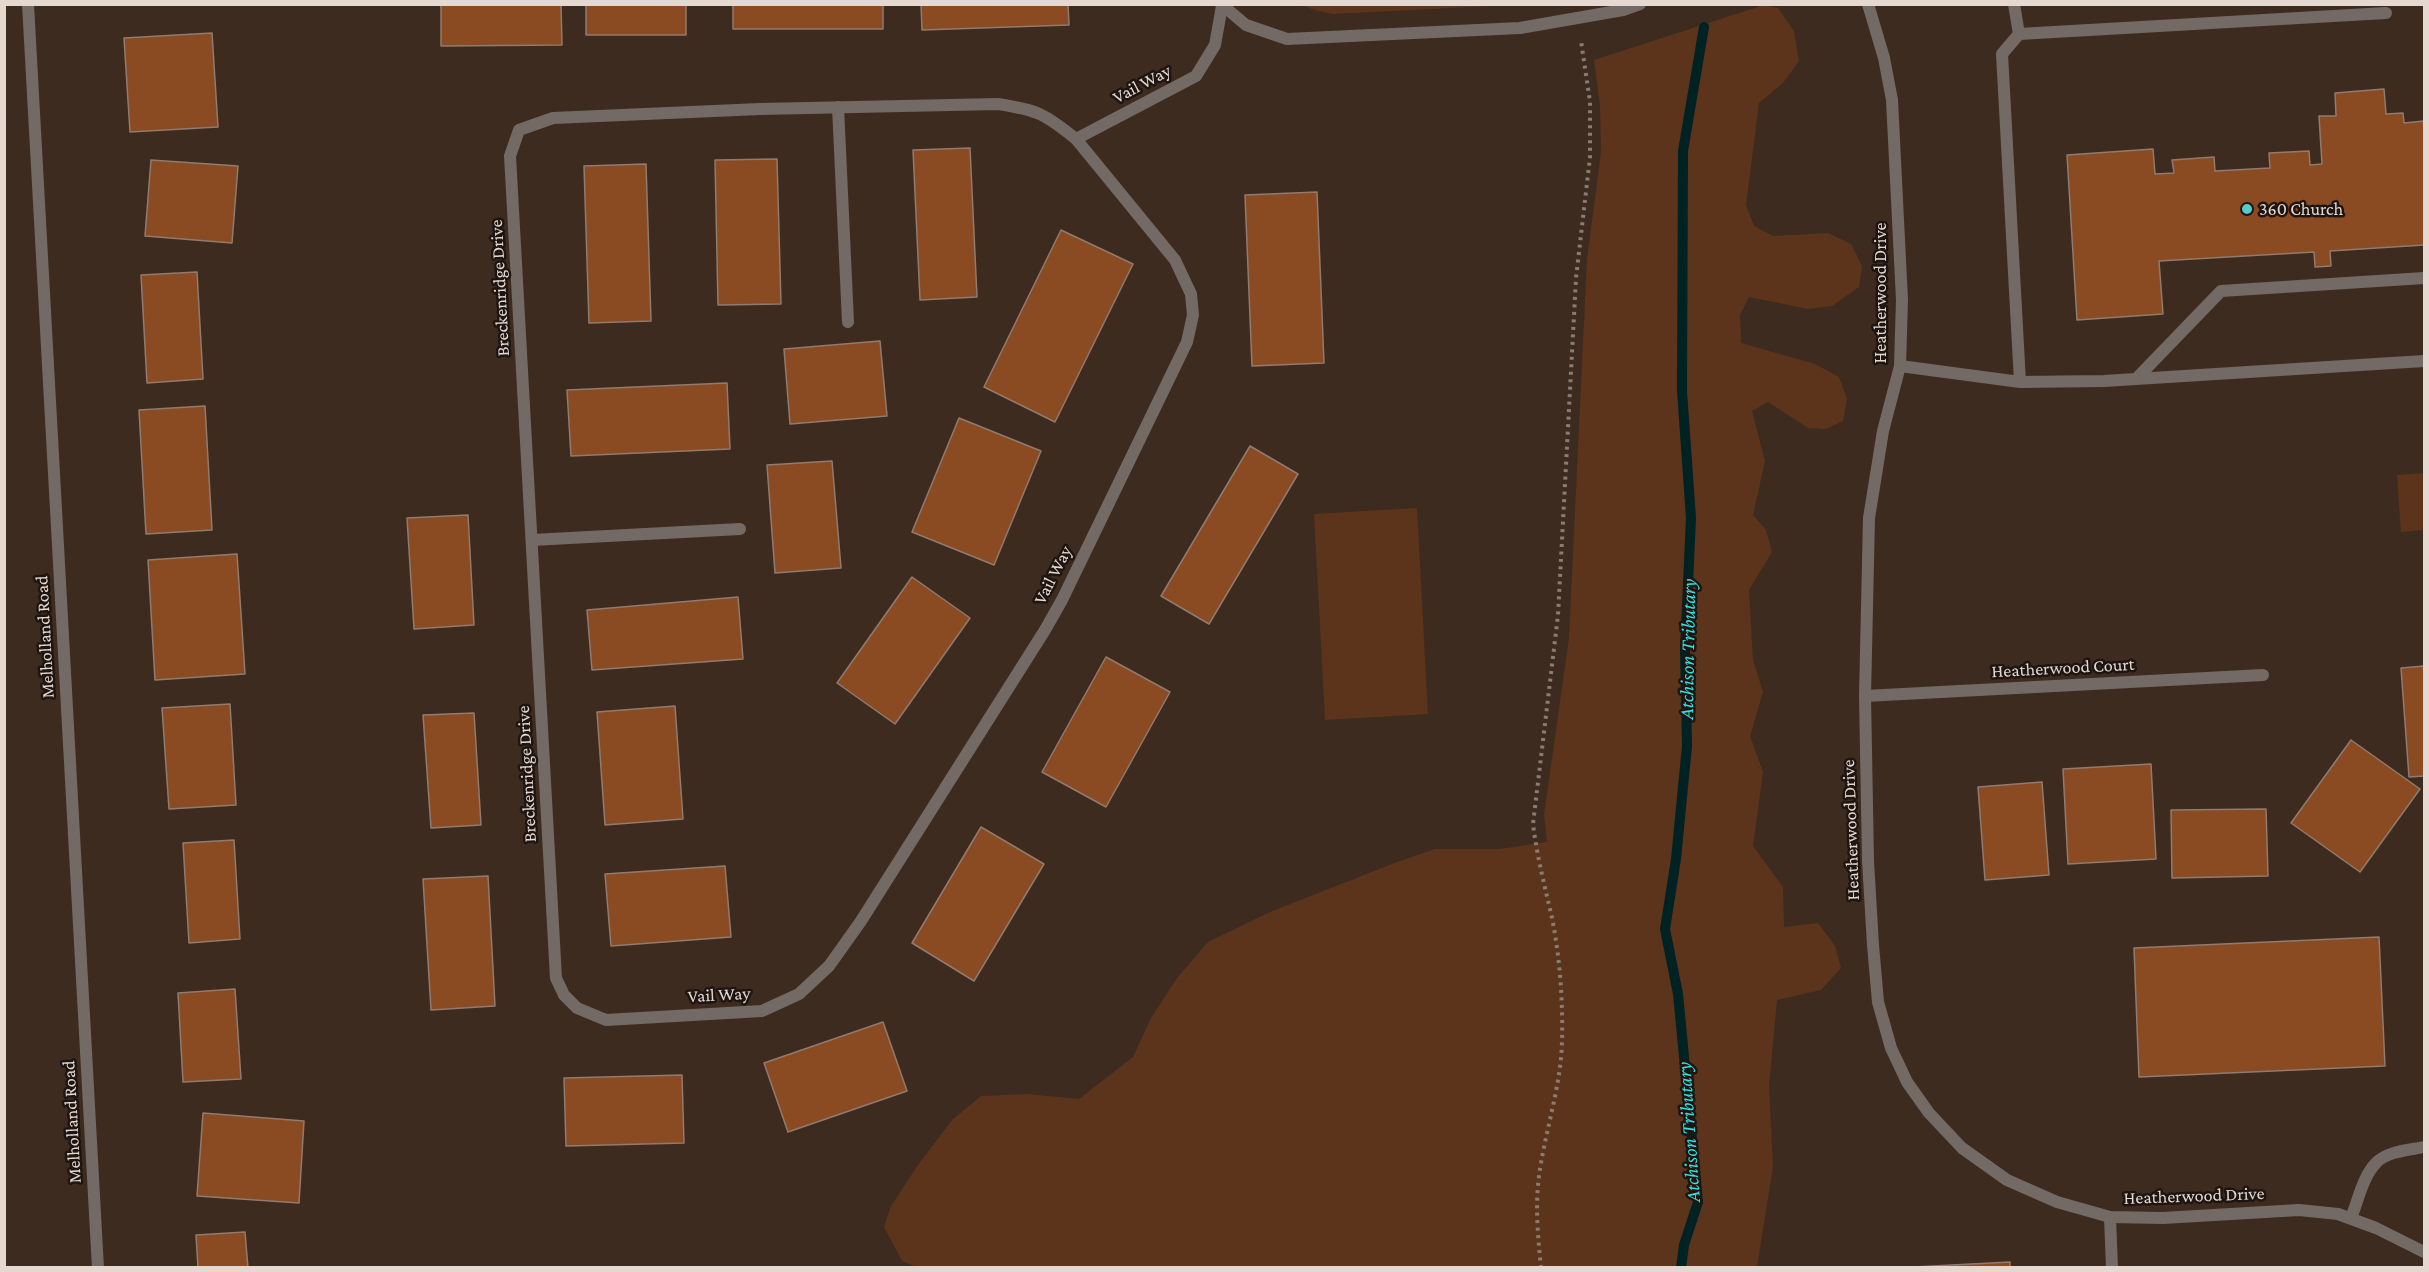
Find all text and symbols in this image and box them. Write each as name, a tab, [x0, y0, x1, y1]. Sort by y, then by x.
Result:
street label: Vail Way	[1109, 60, 1175, 108]
place label: 360 Church	[2259, 198, 2343, 220]
marker: 360 Church	[2240, 202, 2254, 216]
street label: Breckenridge Drive	[486, 219, 514, 357]
street label: Heatherwood Drive	[1869, 223, 1891, 363]
street label: Vail Way	[1029, 542, 1077, 608]
street label: Melholland Road	[31, 575, 59, 699]
water label: Atchison Tributary	[1675, 578, 1701, 720]
street label: Heatherwood Court	[1991, 653, 2135, 683]
street label: Breckenridge Drive	[513, 705, 541, 843]
street label: Heatherwood Drive	[1838, 759, 1864, 901]
street label: Vail Way	[687, 983, 751, 1007]
street label: Melholland Road	[58, 1060, 86, 1184]
water label: Atchison Tributary	[1672, 1061, 1706, 1203]
street label: Heatherwood Drive	[2123, 1183, 2265, 1209]

